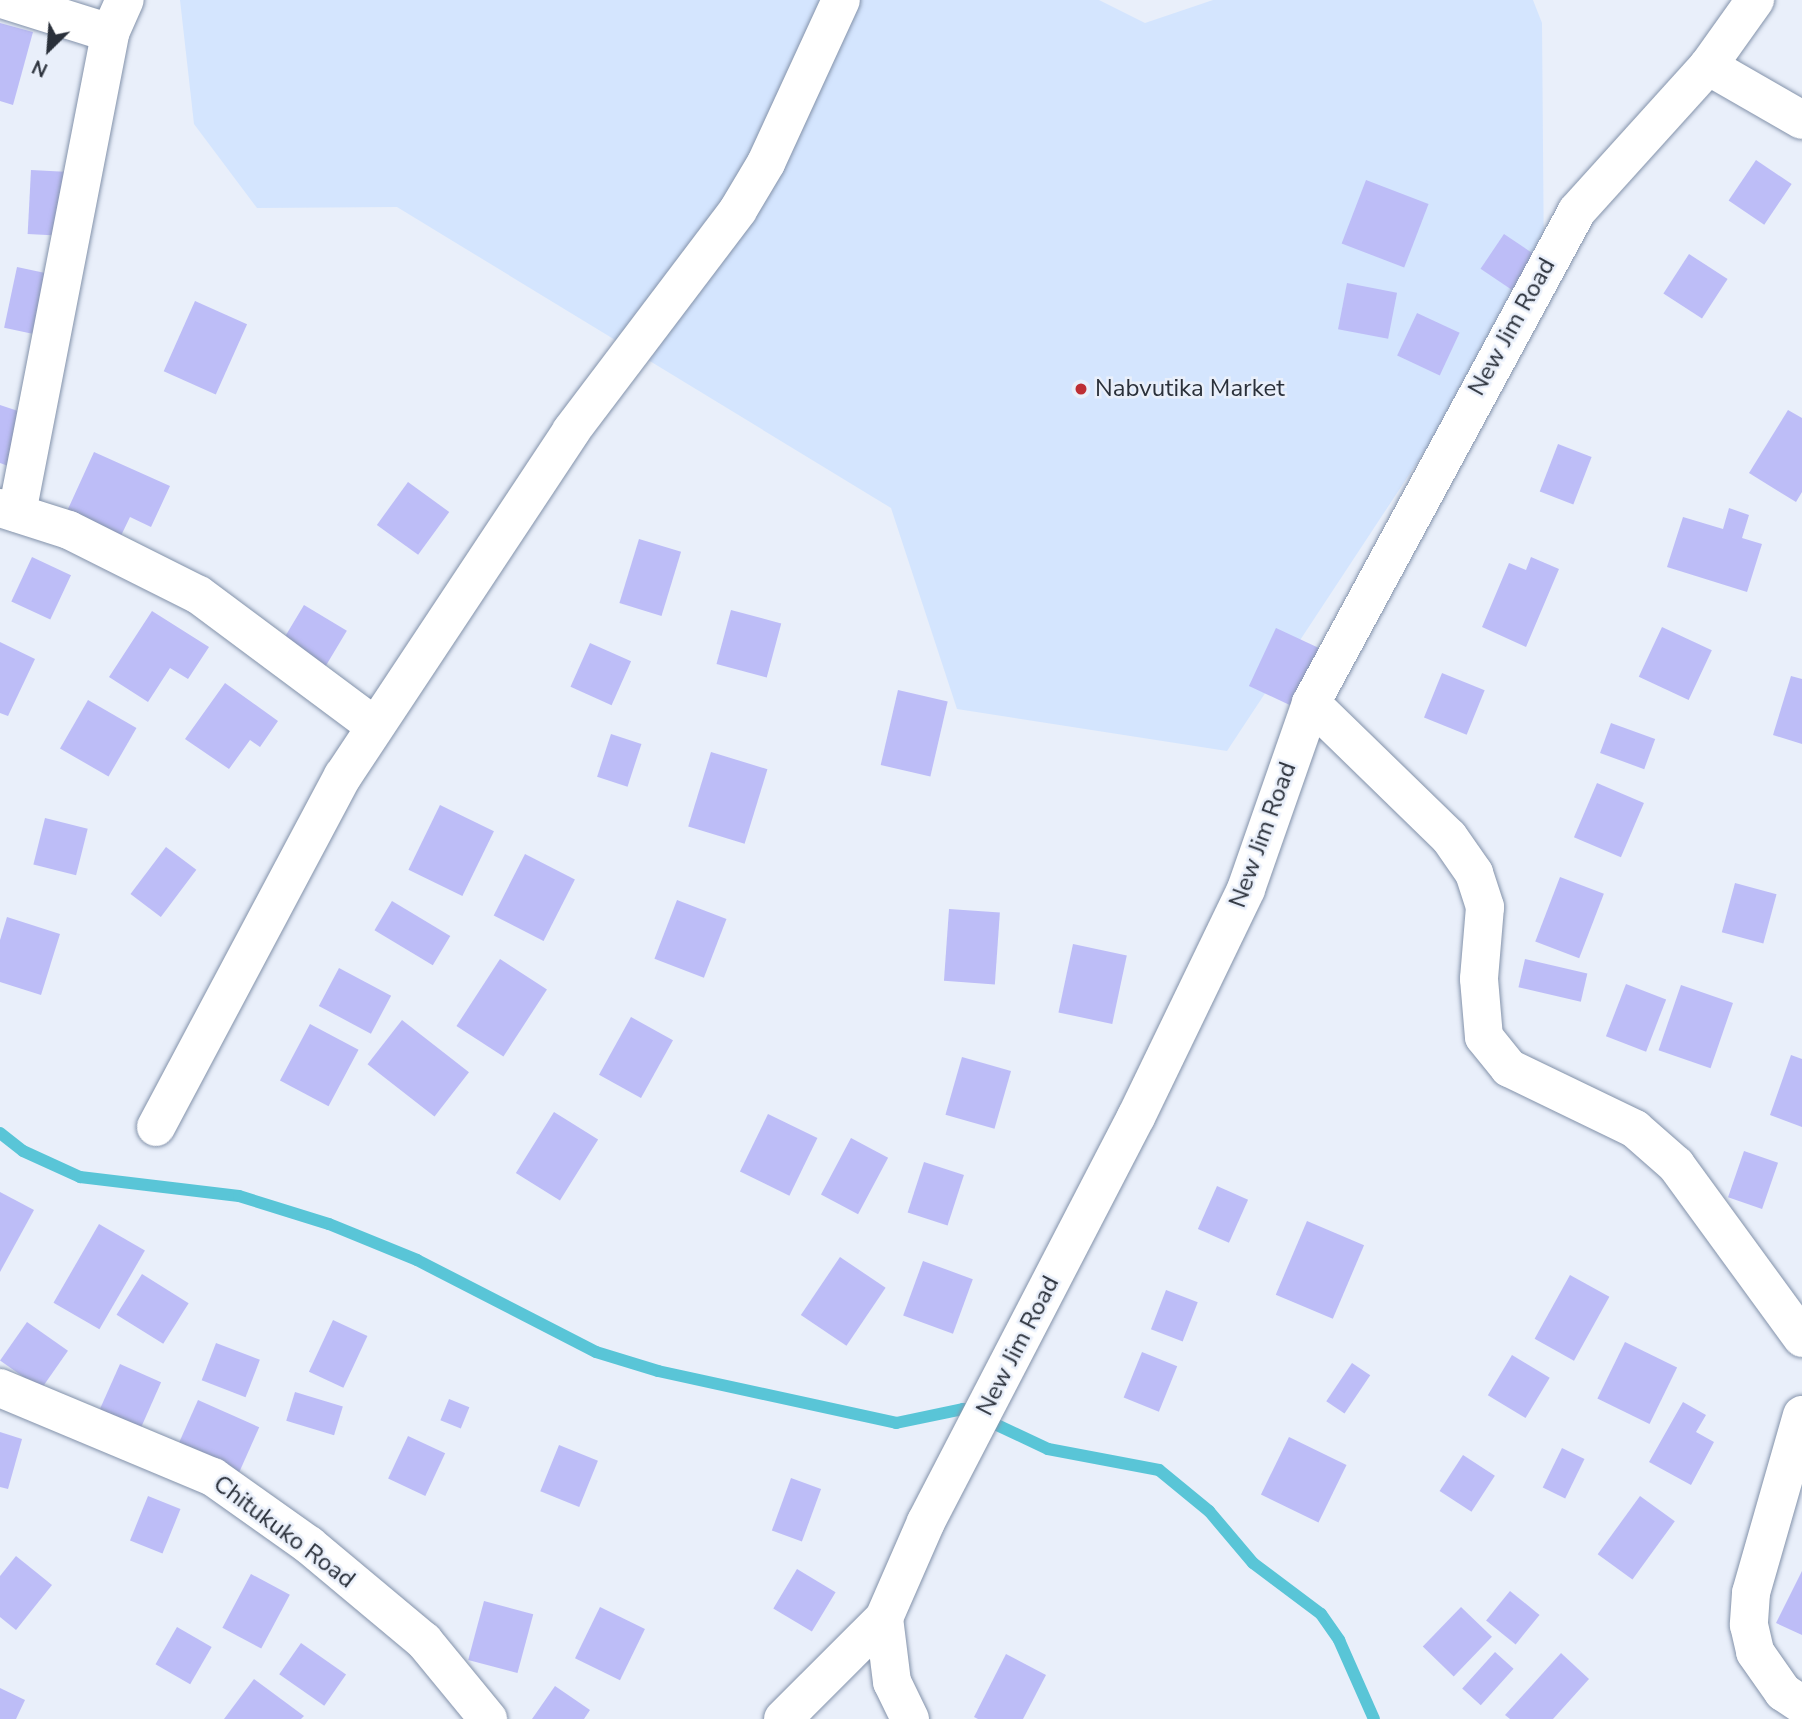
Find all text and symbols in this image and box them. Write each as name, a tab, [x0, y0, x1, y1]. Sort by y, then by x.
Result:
north arrow	[14, 14, 84, 84]
text: N	[28, 53, 52, 83]
street label: New Jim Road	[1462, 253, 1562, 401]
place label: Nabvutika Market	[1095, 375, 1285, 403]
marker: Nabvutika Market	[1073, 381, 1089, 397]
street label: New Jim Road	[1223, 758, 1303, 912]
street label: New Jim Road	[971, 1271, 1065, 1421]
street label: Chitukuko Road	[208, 1469, 360, 1595]

